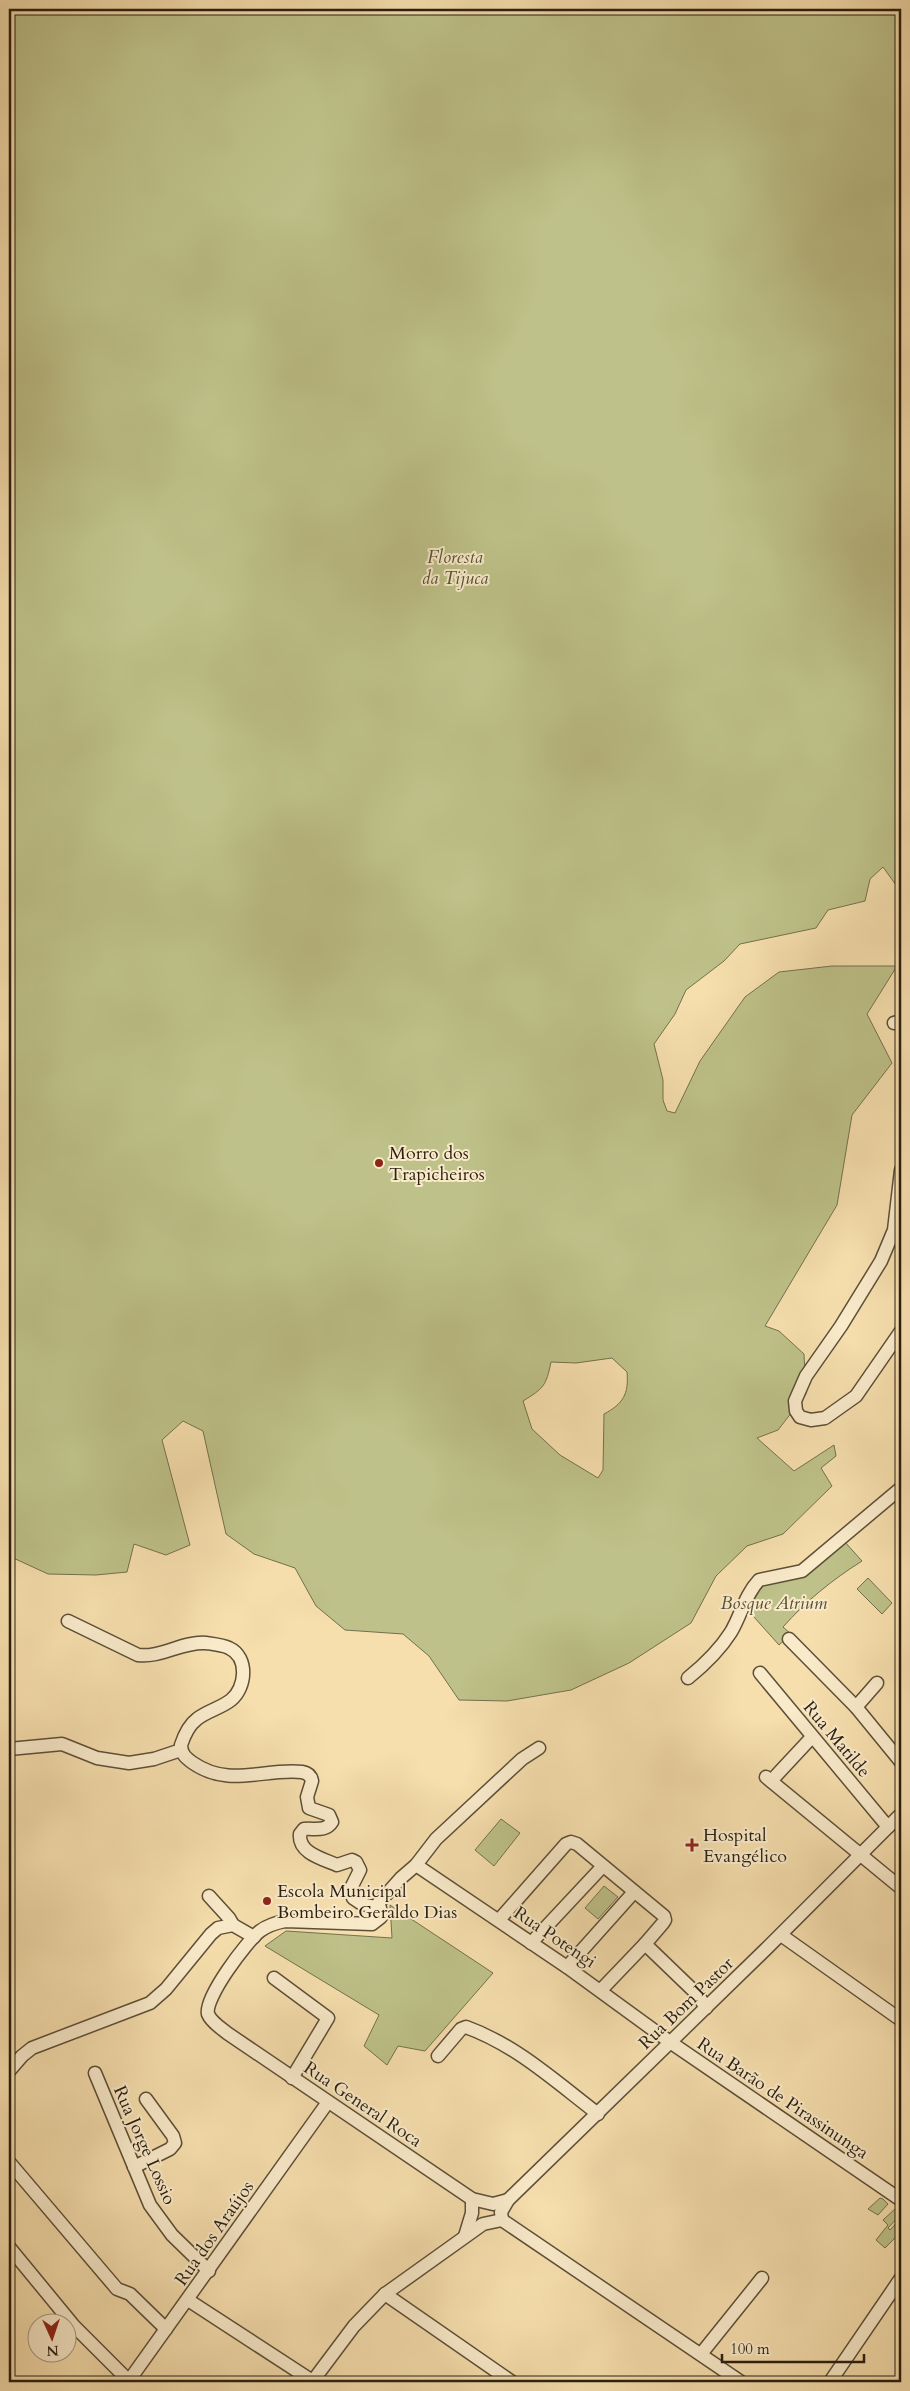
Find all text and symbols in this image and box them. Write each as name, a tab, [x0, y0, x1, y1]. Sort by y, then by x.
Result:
park label: Floresta da Tijuca	[422, 545, 488, 591]
place label: Morro dos Trapicheiros	[389, 1141, 485, 1187]
marker: Morro dos Trapicheiros	[373, 1157, 385, 1169]
park label: Bosque Atrium	[721, 1591, 828, 1616]
street label: Rua Matilde	[797, 1696, 876, 1783]
place label: Hospital Evangélico	[703, 1823, 787, 1869]
marker: Hospital Evangélico	[685, 1838, 699, 1852]
place label: Escola Municipal Bombeiro Geraldo Dias	[277, 1879, 457, 1925]
marker: Escola Municipal Bombeiro Geraldo Dias	[261, 1895, 273, 1907]
street label: Rua Potengi	[509, 1901, 601, 1974]
street label: Rua Bom Pastor	[633, 1951, 740, 2055]
street label: Rua Barão de Pirassinunga	[692, 2032, 874, 2165]
street label: Rua General Roca	[299, 2056, 427, 2153]
street label: Rua Jorge Lossio	[107, 2082, 182, 2209]
street label: Rua dos Araújos	[169, 2176, 260, 2291]
north arrow	[28, 2314, 78, 2364]
scale bar	[722, 2331, 865, 2363]
text: 100 m	[730, 2339, 770, 2359]
text: N	[46, 2341, 59, 2360]

